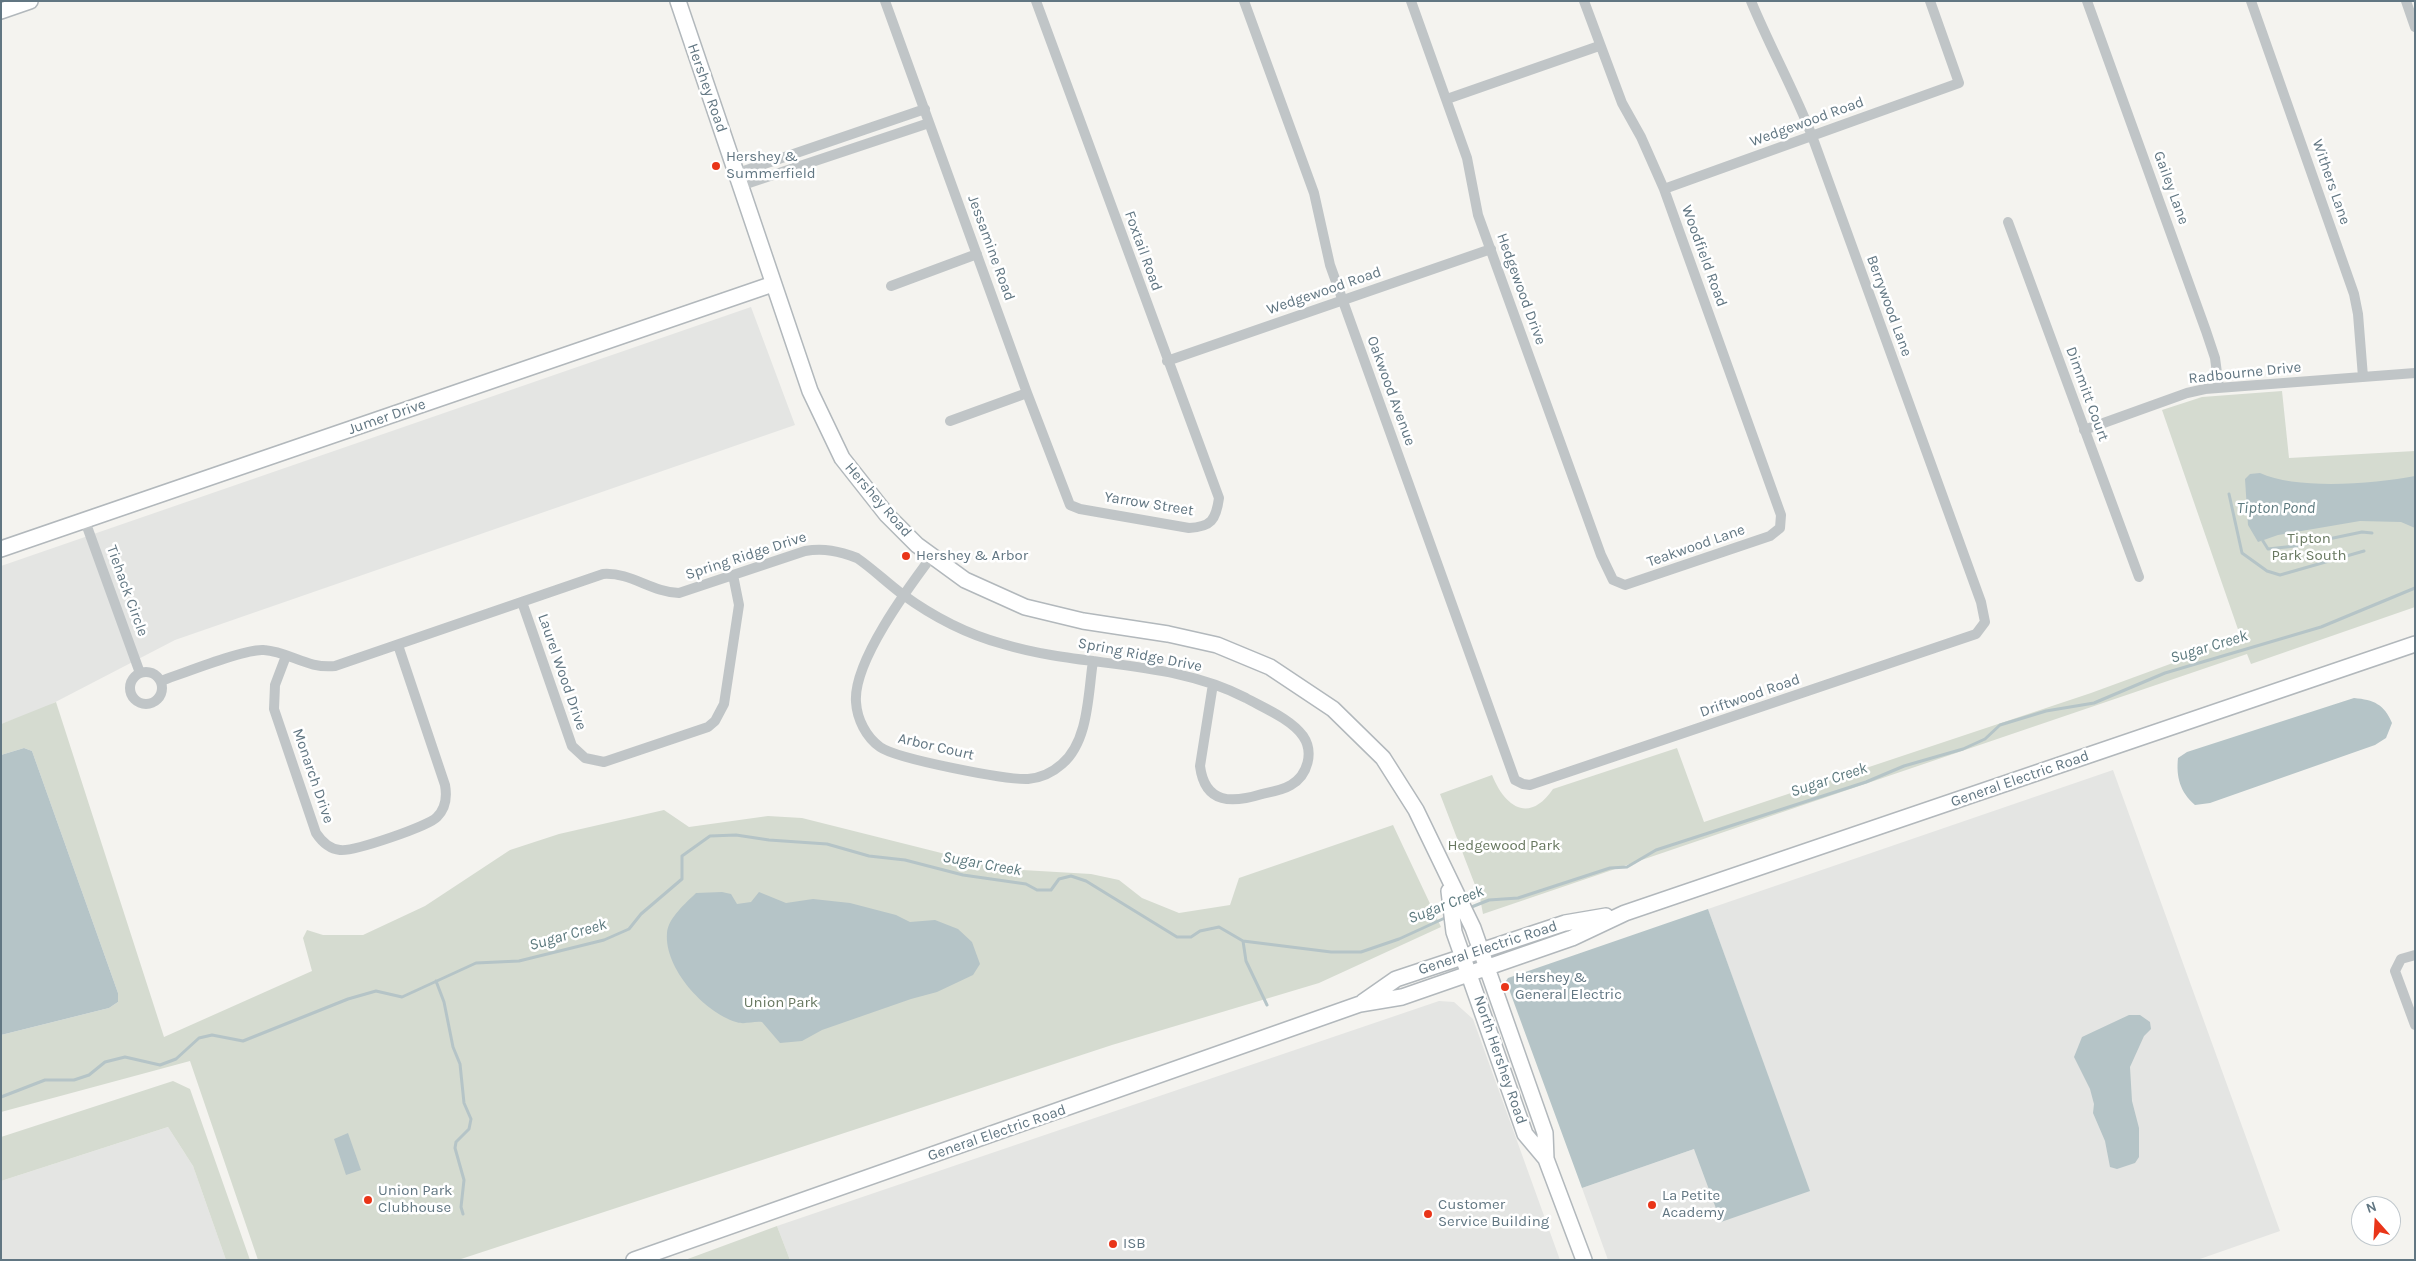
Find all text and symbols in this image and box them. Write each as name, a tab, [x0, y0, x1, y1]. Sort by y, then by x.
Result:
street label: Hershey Road	[683, 41, 731, 135]
street label: Wedgewood Road	[1748, 93, 1866, 151]
street label: Withers Lane	[2308, 137, 2354, 227]
place label: Hershey & Summerfield	[726, 148, 816, 183]
street label: Gailey Lane	[2149, 149, 2193, 227]
marker: Hershey & Summerfield	[710, 160, 722, 172]
street label: Jessamine Road	[964, 193, 1018, 303]
street label: Woodfield Road	[1677, 203, 1731, 309]
street label: Foxtail Road	[1120, 208, 1166, 294]
street label: Hedgewood Drive	[1492, 231, 1550, 347]
street label: Berrywood Lane	[1862, 253, 1916, 359]
street label: Wedgewood Road	[1264, 263, 1384, 319]
street label: Oakwood Avenue	[1363, 334, 1419, 448]
street label: Dimmitt Court	[2062, 344, 2112, 444]
street label: Radbourne Drive	[2188, 358, 2302, 388]
street label: Jumer Drive	[346, 395, 428, 439]
street label: Hershey Road	[841, 459, 915, 541]
street label: Yarrow Street	[1103, 488, 1195, 520]
water label: Tipton Pond	[2237, 498, 2315, 518]
street label: Teakwood Lane	[1645, 521, 1747, 571]
street label: Spring Ridge Drive	[683, 528, 809, 584]
park label: Tipton Park South	[2271, 530, 2347, 565]
street label: Tiehack Circle	[102, 543, 152, 639]
place label: Hershey & Arbor	[916, 547, 1028, 565]
marker: Hershey & Arbor	[900, 550, 912, 562]
street label: Laurel Wood Drive	[534, 611, 590, 733]
water label: Sugar Creek	[2168, 626, 2250, 668]
street label: Spring Ridge Drive	[1076, 634, 1204, 676]
street label: Driftwood Road	[1698, 670, 1802, 722]
street label: Monarch Drive	[288, 726, 338, 826]
street label: Arbor Court	[896, 729, 976, 765]
street label: General Electric Road	[1949, 747, 2091, 811]
water label: Sugar Creek	[1788, 759, 1870, 801]
park label: Hedgewood Park	[1448, 837, 1560, 855]
water label: Sugar Creek	[941, 848, 1023, 880]
water label: Sugar Creek	[1405, 882, 1487, 928]
water label: Sugar Creek	[527, 915, 609, 955]
street label: General Electric Road	[1416, 917, 1560, 979]
place label: Hershey & General Electric	[1515, 969, 1622, 1004]
marker: Hershey & General Electric	[1499, 981, 1511, 993]
street label: North Hershey Road	[1470, 993, 1530, 1127]
park label: Union Park	[744, 994, 818, 1012]
street label: General Electric Road	[926, 1101, 1068, 1165]
place label: Union Park Clubhouse	[378, 1182, 453, 1217]
place label: La Petite Academy	[1662, 1187, 1724, 1222]
marker: Union Park Clubhouse	[362, 1194, 374, 1206]
place label: Customer Service Building	[1438, 1196, 1549, 1231]
north arrow	[2351, 1196, 2401, 1246]
text: N	[2364, 1198, 2379, 1217]
marker: La Petite Academy	[1646, 1199, 1658, 1211]
marker: Customer Service Building	[1422, 1208, 1434, 1220]
place label: ISB	[1123, 1235, 1146, 1253]
marker: ISB	[1107, 1238, 1119, 1250]

